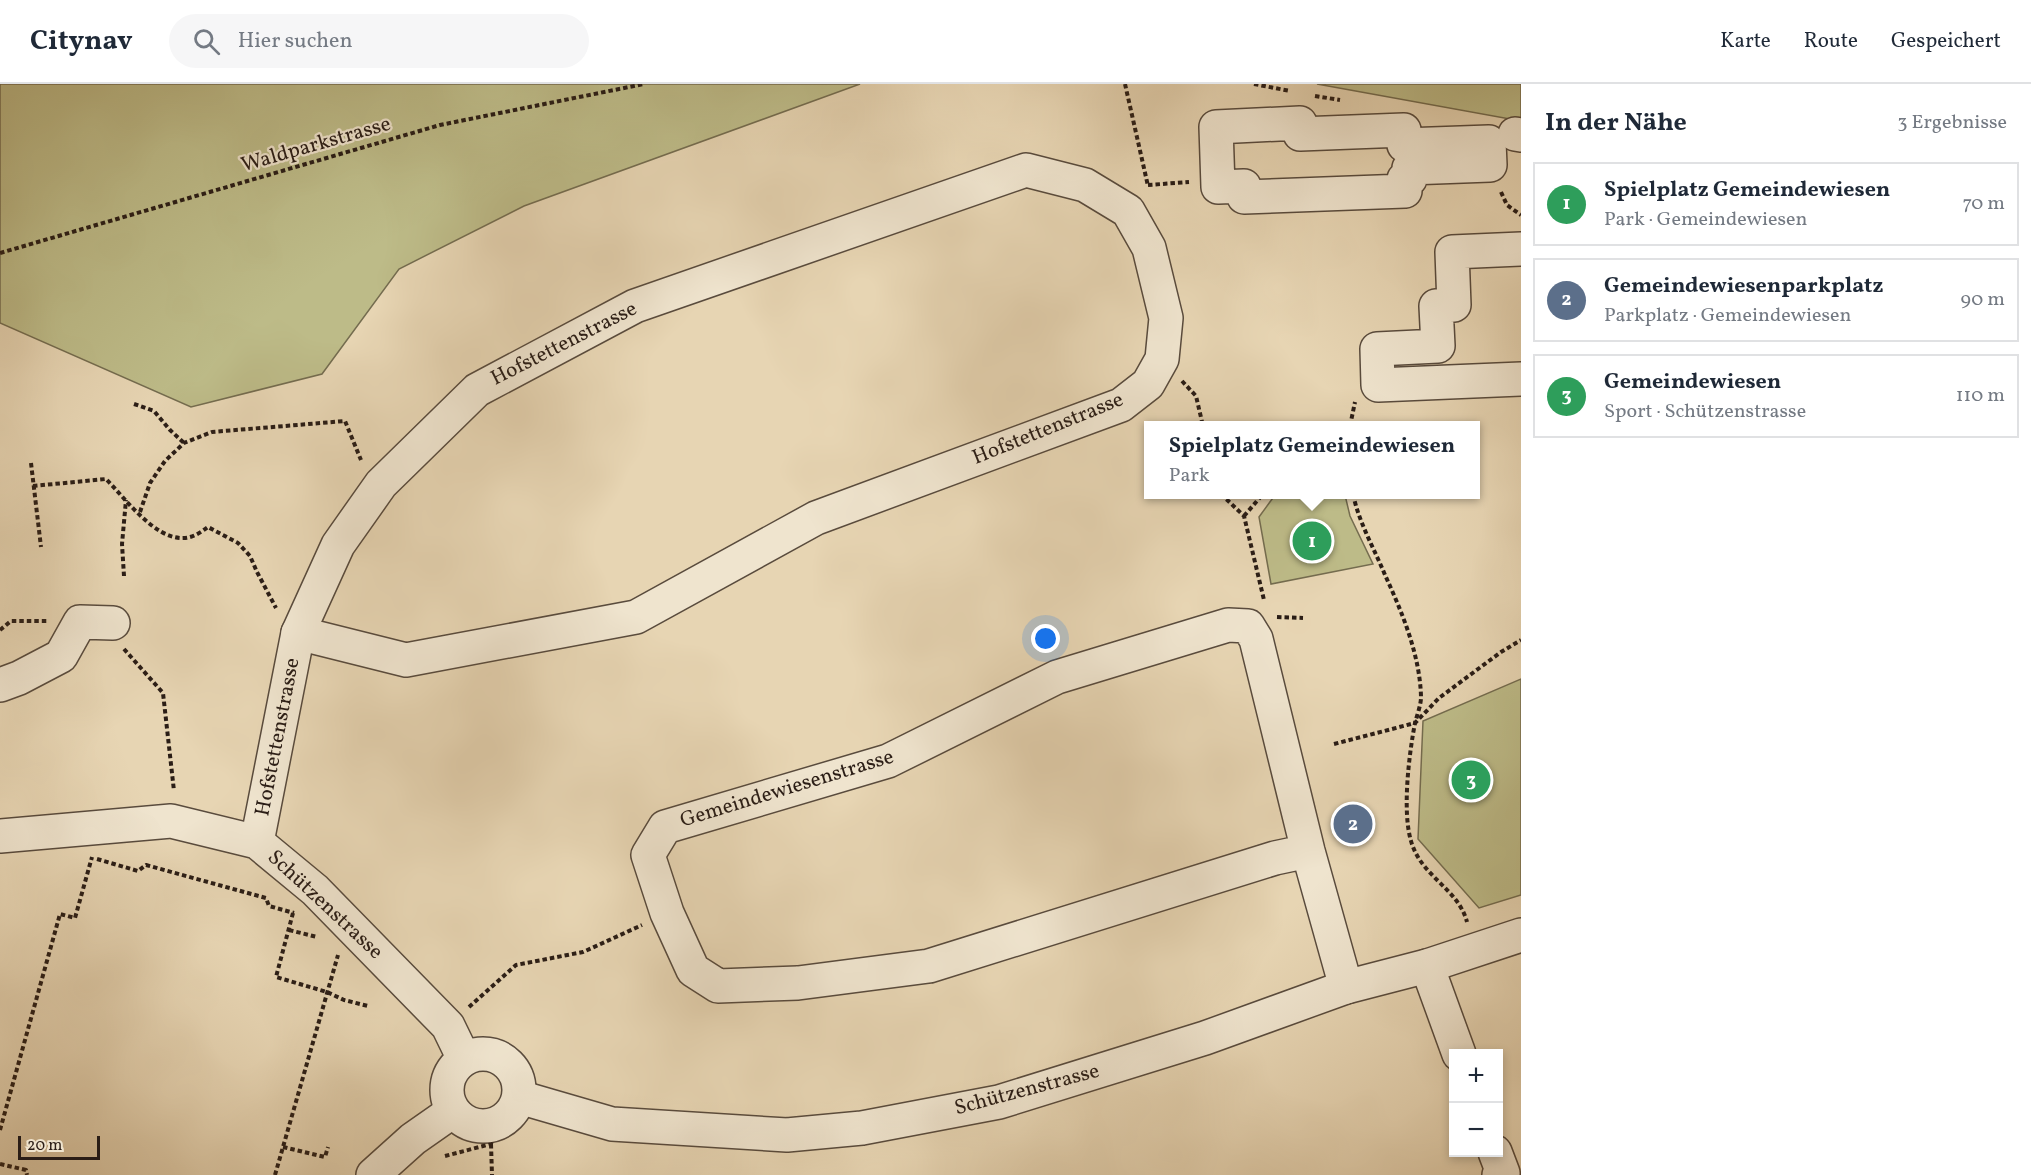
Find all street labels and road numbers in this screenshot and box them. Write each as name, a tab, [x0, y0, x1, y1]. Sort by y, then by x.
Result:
street label: Waldparkstrasse	[238, 110, 394, 180]
street label: Hofstettenstrasse	[486, 295, 642, 393]
street label: Hofstettenstrasse	[968, 385, 1128, 473]
street label: Hofstettenstrasse	[248, 655, 308, 819]
street label: Gemeindewiesenstrasse	[677, 743, 897, 835]
street label: Schützenstrasse	[261, 844, 389, 966]
street label: Schützenstrasse	[951, 1057, 1103, 1123]

